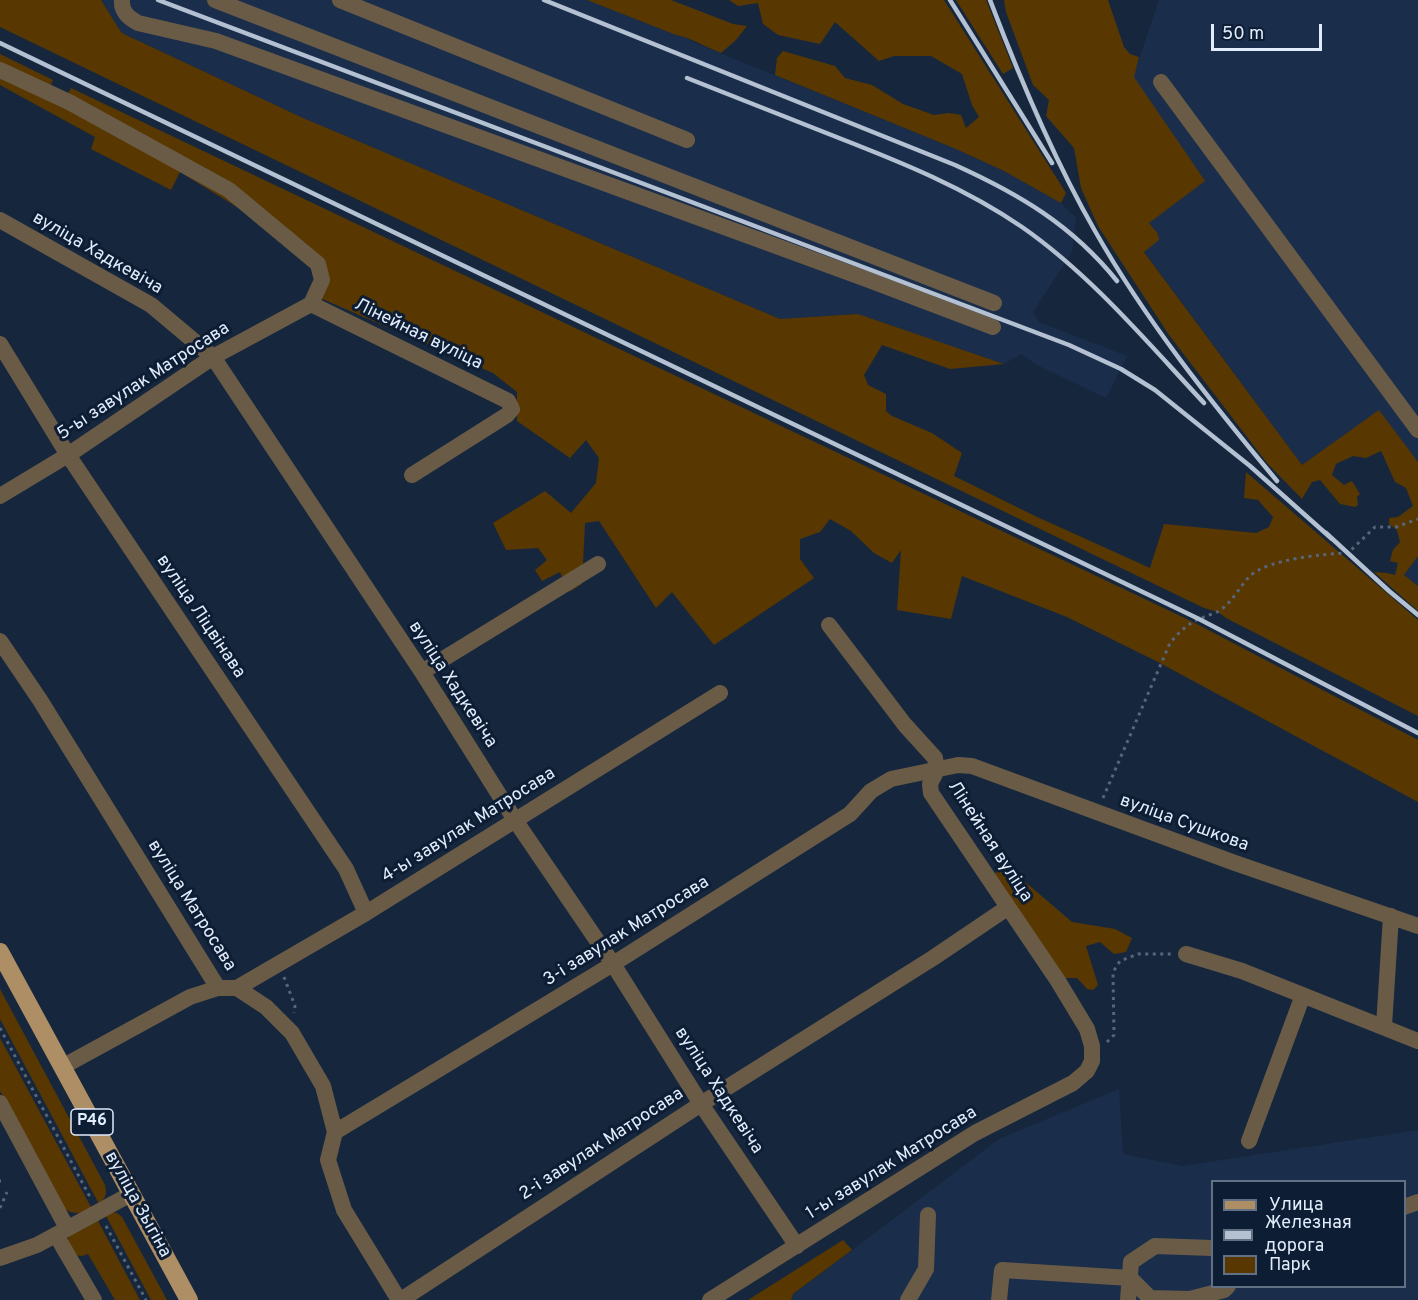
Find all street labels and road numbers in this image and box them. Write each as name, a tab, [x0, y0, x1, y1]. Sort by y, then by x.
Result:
street label: вуліца Хадкевіча	[28, 208, 166, 300]
street label: Лінейная вуліца	[350, 295, 486, 375]
street label: 5-ы завулак Матросава	[54, 318, 234, 446]
street label: вуліца Ліцвінава	[151, 551, 249, 683]
street label: вуліца Хадкевіча	[403, 618, 501, 752]
street label: 4-ы завулак Матросава	[378, 764, 560, 888]
street label: Лінейная вуліца	[942, 777, 1036, 907]
street label: вуліца Сушкова	[1117, 791, 1251, 857]
street label: вуліца Матросава	[142, 836, 240, 976]
street label: 3-і завулак Матросава	[540, 872, 714, 992]
street label: вуліца Хадкевіча	[669, 1024, 767, 1158]
street label: 2-і завулак Матросава	[516, 1084, 688, 1206]
street label: 1-ы завулак Матросава	[803, 1103, 981, 1225]
road number: Р46	[71, 1109, 113, 1135]
street label: вуліца Зыгіна	[99, 1148, 175, 1262]

